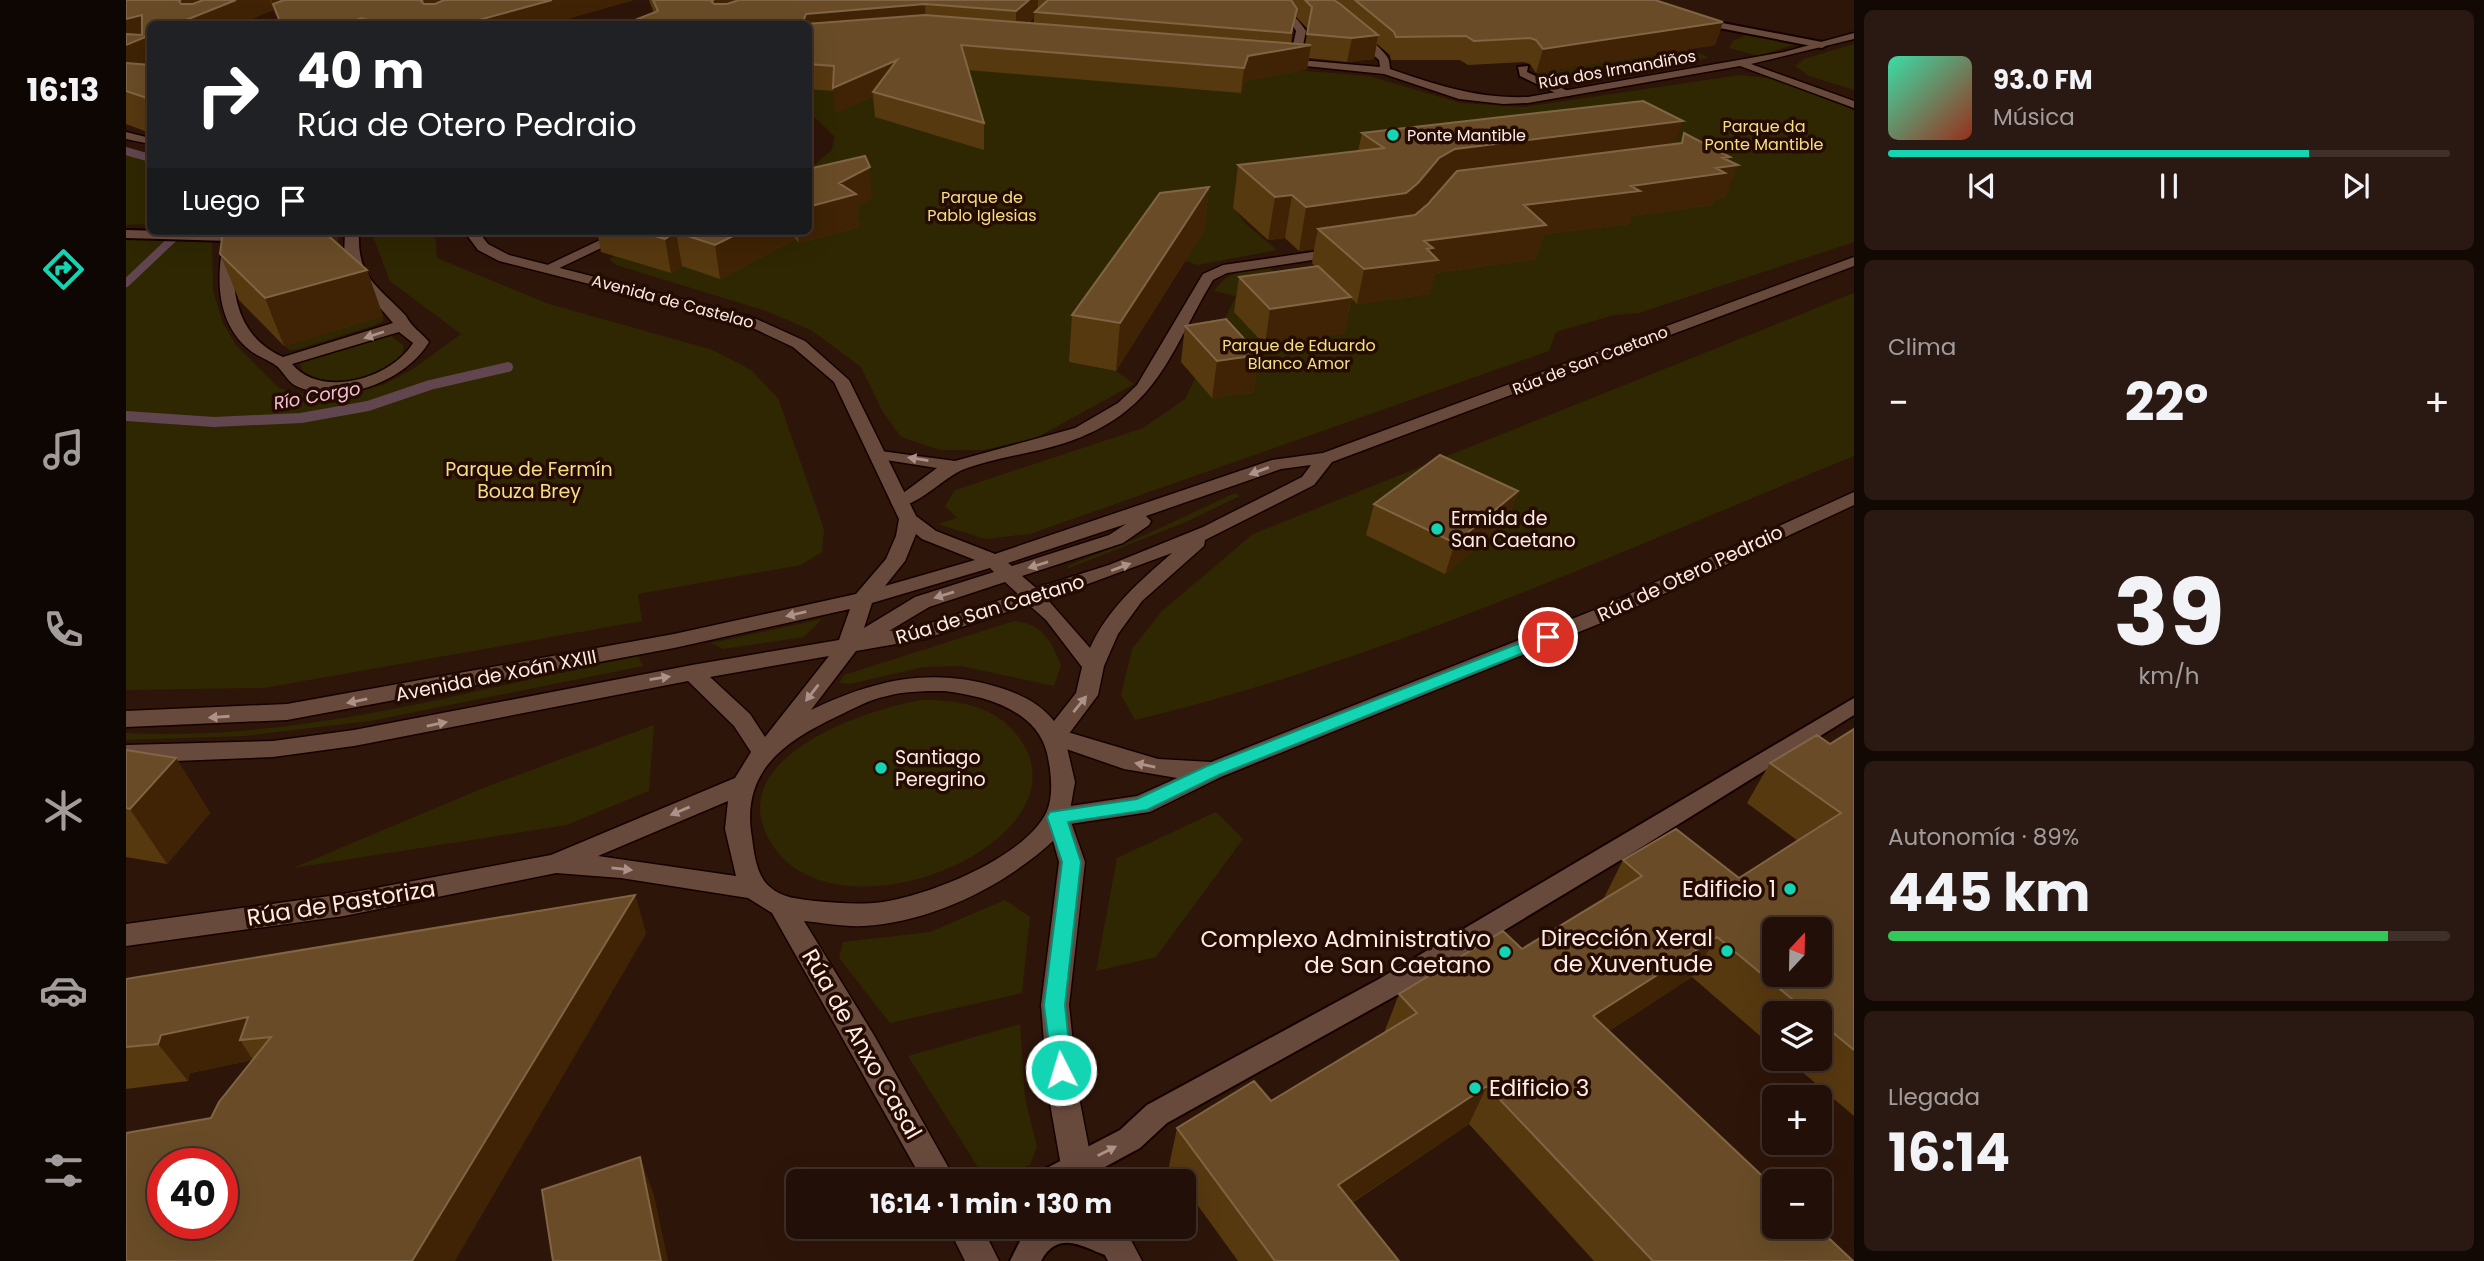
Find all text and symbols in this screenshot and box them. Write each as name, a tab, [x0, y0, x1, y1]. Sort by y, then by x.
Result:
text: 40 m	[297, 37, 424, 105]
street label: Rúa dos Irmandiños	[1536, 44, 1698, 95]
icon: right	[182, 49, 273, 140]
text: 93.0 FM	[1993, 62, 2093, 98]
text: 16:13	[27, 67, 99, 112]
text: Música	[1993, 101, 2075, 133]
text: Rúa de Otero Pedraio	[297, 102, 637, 147]
park label: Parque da Ponte Mantible	[1704, 115, 1824, 156]
place label: Ponte Mantible	[1407, 124, 1526, 147]
marker: Ponte Mantible	[1385, 127, 1401, 143]
icon: previous	[1963, 167, 2001, 205]
icon: pause	[2150, 167, 2188, 205]
icon: next	[2337, 167, 2375, 205]
icon: arrive	[274, 182, 312, 220]
text: Luego	[182, 183, 260, 219]
park label: Parque de Pablo Iglesias	[927, 186, 1037, 227]
icon: directions	[39, 245, 88, 294]
street label: Avenida de Castelao	[589, 269, 757, 334]
street label: Rúa de San Caetano	[1509, 320, 1671, 401]
one-way arrow	[364, 330, 385, 341]
text: Clima	[1888, 331, 1956, 363]
park label: Parque de Eduardo Blanco Amor	[1222, 334, 1376, 375]
text: 22°	[2125, 366, 2208, 439]
water label: Río Corgo	[271, 376, 362, 415]
text: −	[1888, 376, 1909, 429]
text: +	[2424, 376, 2450, 429]
icon: music	[39, 425, 88, 474]
one-way arrow	[907, 453, 929, 464]
park label: Parque de Fermín Bouza Brey	[445, 456, 613, 505]
one-way arrow	[1249, 466, 1270, 477]
place label: Ermida de San Caetano	[1451, 505, 1576, 554]
street label: Rúa de Otero Pedraio	[1593, 519, 1787, 628]
marker: Ermida de San Caetano	[1429, 521, 1445, 537]
text: 39	[2113, 549, 2225, 677]
one-way arrow	[1027, 561, 1048, 571]
one-way arrow	[1111, 561, 1132, 572]
street label: Rúa de San Caetano	[893, 568, 1088, 651]
one-way arrow	[933, 590, 954, 601]
icon: phone	[39, 605, 88, 654]
pin	[1518, 607, 1578, 667]
one-way arrow	[785, 609, 807, 620]
icon: arrive	[1529, 618, 1567, 656]
street label: Avenida de Xoán XXIII	[393, 643, 599, 708]
text: km/h	[2138, 660, 2200, 692]
one-way arrow	[649, 672, 671, 683]
one-way arrow	[806, 684, 820, 702]
one-way arrow	[1072, 695, 1088, 713]
one-way arrow	[346, 696, 368, 707]
one-way arrow	[208, 711, 230, 722]
one-way arrow	[426, 718, 448, 729]
place label: Santiago Peregrino	[895, 744, 986, 793]
marker: Santiago Peregrino	[873, 760, 889, 776]
one-way arrow	[1134, 760, 1156, 771]
icon: climate	[39, 786, 88, 835]
one-way arrow	[669, 806, 690, 817]
text: Autonomía · 89%	[1888, 821, 2079, 853]
text: 445 km	[1888, 856, 2090, 929]
one-way arrow	[611, 864, 633, 875]
street label: Rúa de Pastoriza	[244, 872, 438, 934]
place label: Edificio 1	[1682, 873, 1776, 905]
marker: Edificio 1	[1782, 881, 1798, 897]
north arrow	[1762, 917, 1832, 987]
map controls	[1762, 917, 1832, 1239]
place label: Dirección Xeral de Xuventude	[1541, 922, 1713, 980]
place label: Complexo Administrativo de San Caetano	[1201, 923, 1491, 981]
street label: Rúa de Anxo Casal	[794, 943, 930, 1145]
marker: Dirección Xeral de Xuventude	[1719, 943, 1735, 959]
marker: Complexo Administrativo de San Caetano	[1497, 944, 1513, 960]
icon: car	[39, 966, 88, 1015]
button: layers	[1762, 1001, 1832, 1071]
position arrow	[1024, 1033, 1098, 1107]
place label: Edificio 3	[1489, 1072, 1589, 1104]
marker: Edificio 3	[1467, 1080, 1483, 1096]
text: Llegada	[1888, 1081, 1980, 1113]
button: +	[1762, 1085, 1832, 1155]
text: 16:14	[1888, 1116, 2010, 1189]
icon: filters	[39, 1146, 88, 1195]
one-way arrow	[1097, 1146, 1117, 1158]
speed limit sign: 40	[147, 1148, 238, 1239]
button: −	[1762, 1169, 1832, 1239]
text: 16:14 · 1 min · 130 m	[870, 1186, 1112, 1222]

